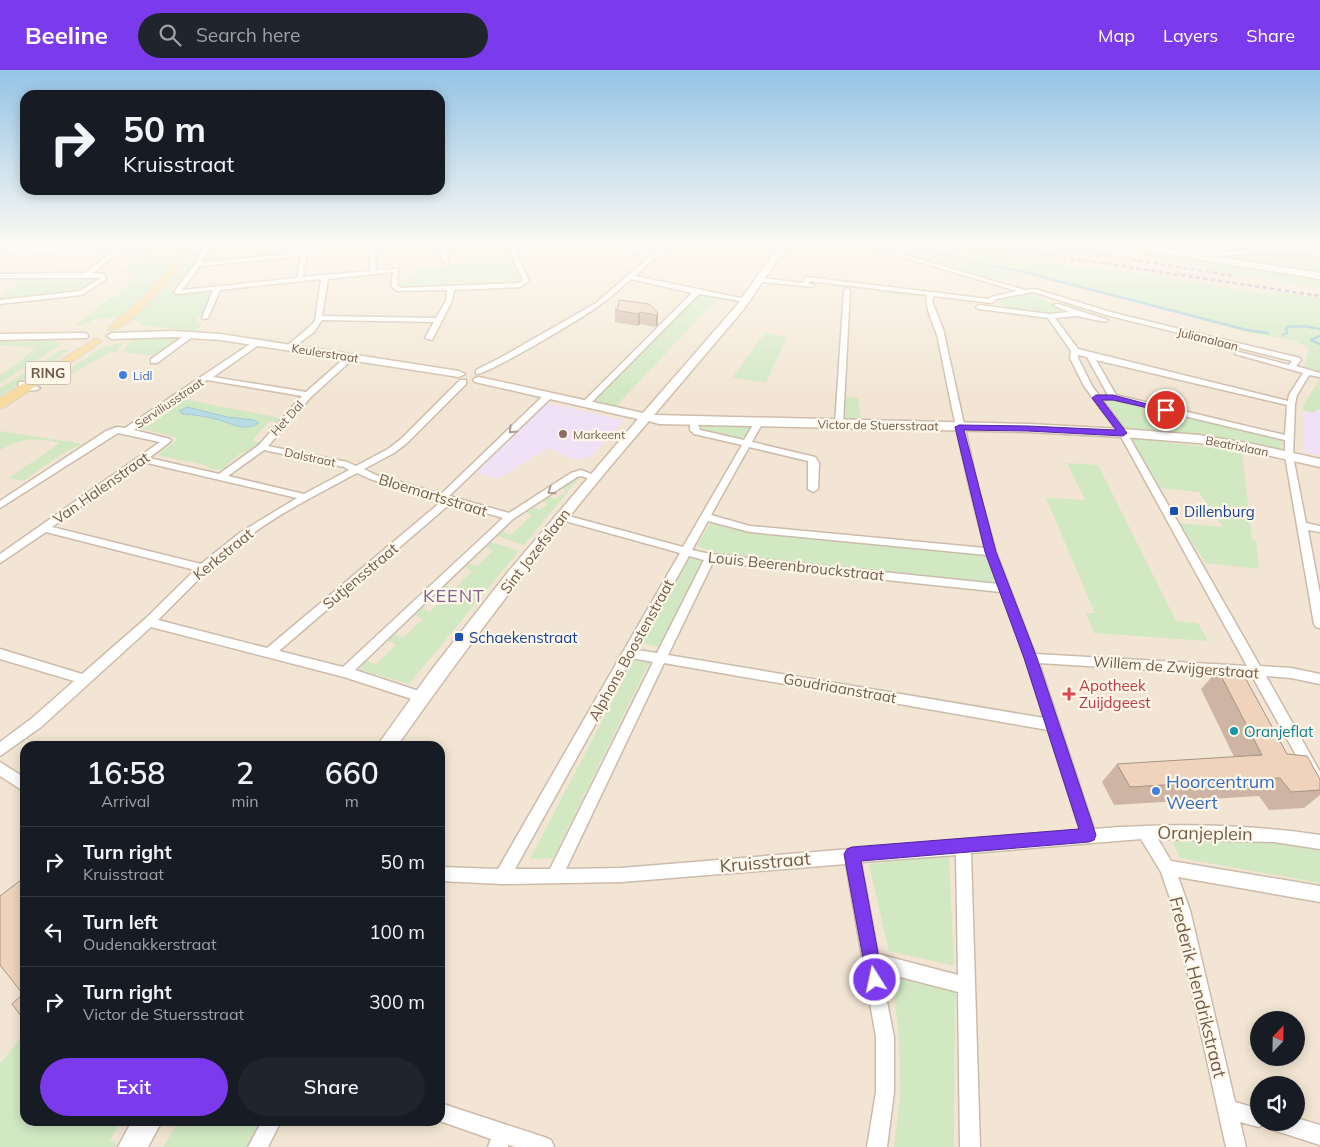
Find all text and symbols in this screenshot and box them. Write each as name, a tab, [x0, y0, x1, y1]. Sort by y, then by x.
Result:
search box	[138, 13, 488, 58]
text: Beeline	[25, 20, 108, 50]
icon: search	[156, 21, 184, 49]
text: Search here	[196, 23, 300, 47]
text: Map	[1098, 24, 1135, 47]
text: Layers	[1163, 24, 1218, 47]
text: Share	[1246, 24, 1295, 47]
text: 50 m	[123, 107, 206, 151]
icon: right	[40, 110, 105, 175]
text: Kruisstraat	[123, 150, 234, 178]
street label: Julianalaan	[1176, 324, 1240, 354]
street label: Keulerstraat	[290, 340, 360, 366]
road number: RING	[26, 362, 70, 384]
place label: Lidl	[133, 368, 152, 383]
marker: Lidl	[117, 369, 129, 381]
street label: Serviliusstraat	[132, 375, 206, 431]
pin	[1145, 389, 1187, 431]
icon: arrive	[1152, 396, 1180, 424]
street label: Het Dal	[267, 397, 307, 439]
street label: Victor de Stuersstraat	[817, 416, 939, 434]
one-way arrow	[509, 424, 518, 433]
place label: Markeent	[573, 427, 625, 442]
marker: Markeent	[557, 428, 569, 440]
street label: Beatrixlaan	[1204, 433, 1270, 459]
street label: Dalstraat	[283, 444, 337, 470]
street label: Van Halenstraat	[49, 448, 153, 528]
street label: Bloemartsstraat	[376, 469, 490, 521]
one-way arrow	[547, 484, 556, 494]
place label: Dillenburg	[1184, 502, 1255, 521]
street label: Sint Jozefslaan	[496, 505, 574, 597]
marker: Dillenburg	[1168, 505, 1180, 517]
street label: Kerkstraat	[189, 524, 257, 584]
street label: Sutjensstraat	[318, 539, 402, 613]
street label: Louis Beerenbrouckstraat	[707, 547, 885, 585]
street label: Alphons Boostenstraat	[584, 576, 678, 724]
district label: KEENT	[423, 584, 485, 607]
place label: Schaekenstraat	[469, 628, 577, 647]
marker: Schaekenstraat	[453, 631, 465, 643]
street label: Willem de Zwijgerstraat	[1092, 652, 1260, 682]
street label: Goudriaanstraat	[782, 669, 898, 707]
place label: Apotheek Zuijdgeest	[1079, 676, 1151, 712]
marker: Apotheek Zuijdgeest	[1063, 688, 1075, 700]
place label: Oranjeflat	[1244, 722, 1313, 741]
marker: Oranjeflat	[1228, 725, 1240, 737]
text: 16:58	[86, 754, 165, 792]
text: 2	[236, 754, 254, 792]
text: 660	[325, 754, 379, 792]
place label: Hoorcentrum Weert	[1166, 770, 1275, 814]
marker: Hoorcentrum Weert	[1150, 785, 1162, 797]
text: Arrival	[101, 791, 150, 811]
text: min	[231, 791, 259, 811]
text: m	[345, 791, 359, 811]
street label: Oranjeplein	[1157, 821, 1253, 845]
text: Turn right	[83, 840, 172, 864]
street label: Kruisstraat	[719, 847, 811, 877]
icon: right	[40, 848, 68, 876]
text: 50 m	[381, 850, 425, 874]
text: Kruisstraat	[83, 864, 164, 884]
street label: Frederik Hendrikstraat	[1164, 894, 1232, 1080]
text: Turn left	[83, 910, 158, 934]
icon: left	[40, 918, 68, 946]
text: 100 m	[369, 920, 425, 944]
text: Oudenakkerstraat	[83, 934, 217, 954]
position arrow	[848, 953, 900, 1005]
text: Turn right	[83, 980, 172, 1004]
icon: right	[40, 988, 68, 1016]
text: 300 m	[369, 990, 425, 1014]
text: Victor de Stuersstraat	[83, 1004, 244, 1024]
north arrow	[1250, 1011, 1305, 1066]
map controls	[1250, 1011, 1305, 1131]
button: Exit	[40, 1058, 228, 1116]
button: Share	[238, 1058, 425, 1116]
button: sound	[1250, 1076, 1305, 1131]

